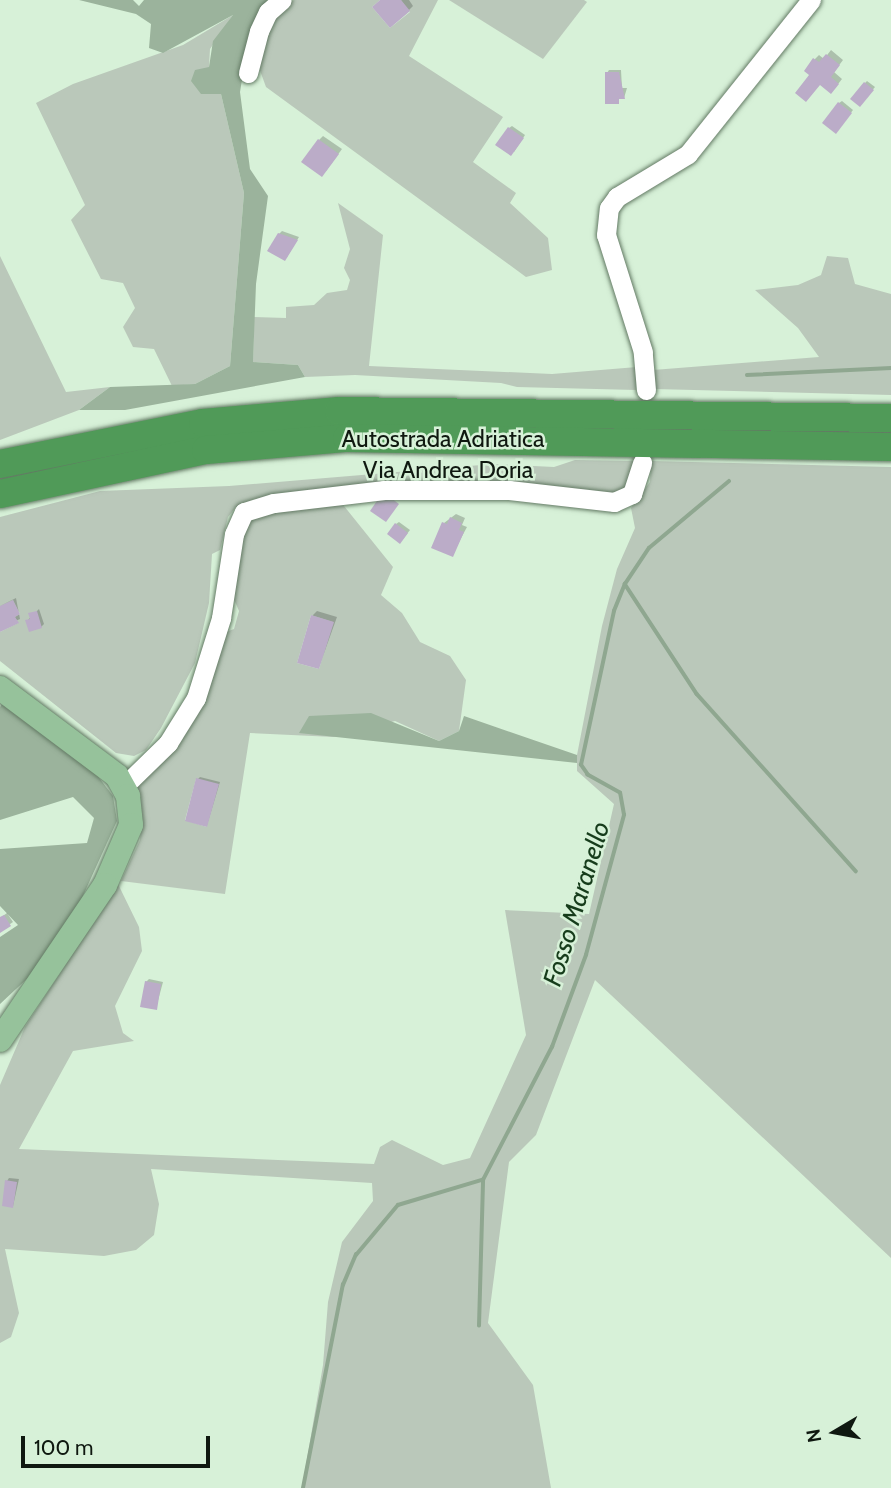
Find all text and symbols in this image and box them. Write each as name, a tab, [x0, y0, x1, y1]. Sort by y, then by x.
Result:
street label: Autostrada Adriatica	[342, 425, 544, 453]
street label: Via Andrea Doria	[363, 456, 533, 484]
water label: Fosso Maranello	[537, 818, 617, 990]
north arrow	[800, 1397, 870, 1467]
scale bar	[24, 1422, 214, 1466]
text: N	[801, 1427, 826, 1444]
text: 100 m	[34, 1435, 93, 1460]

